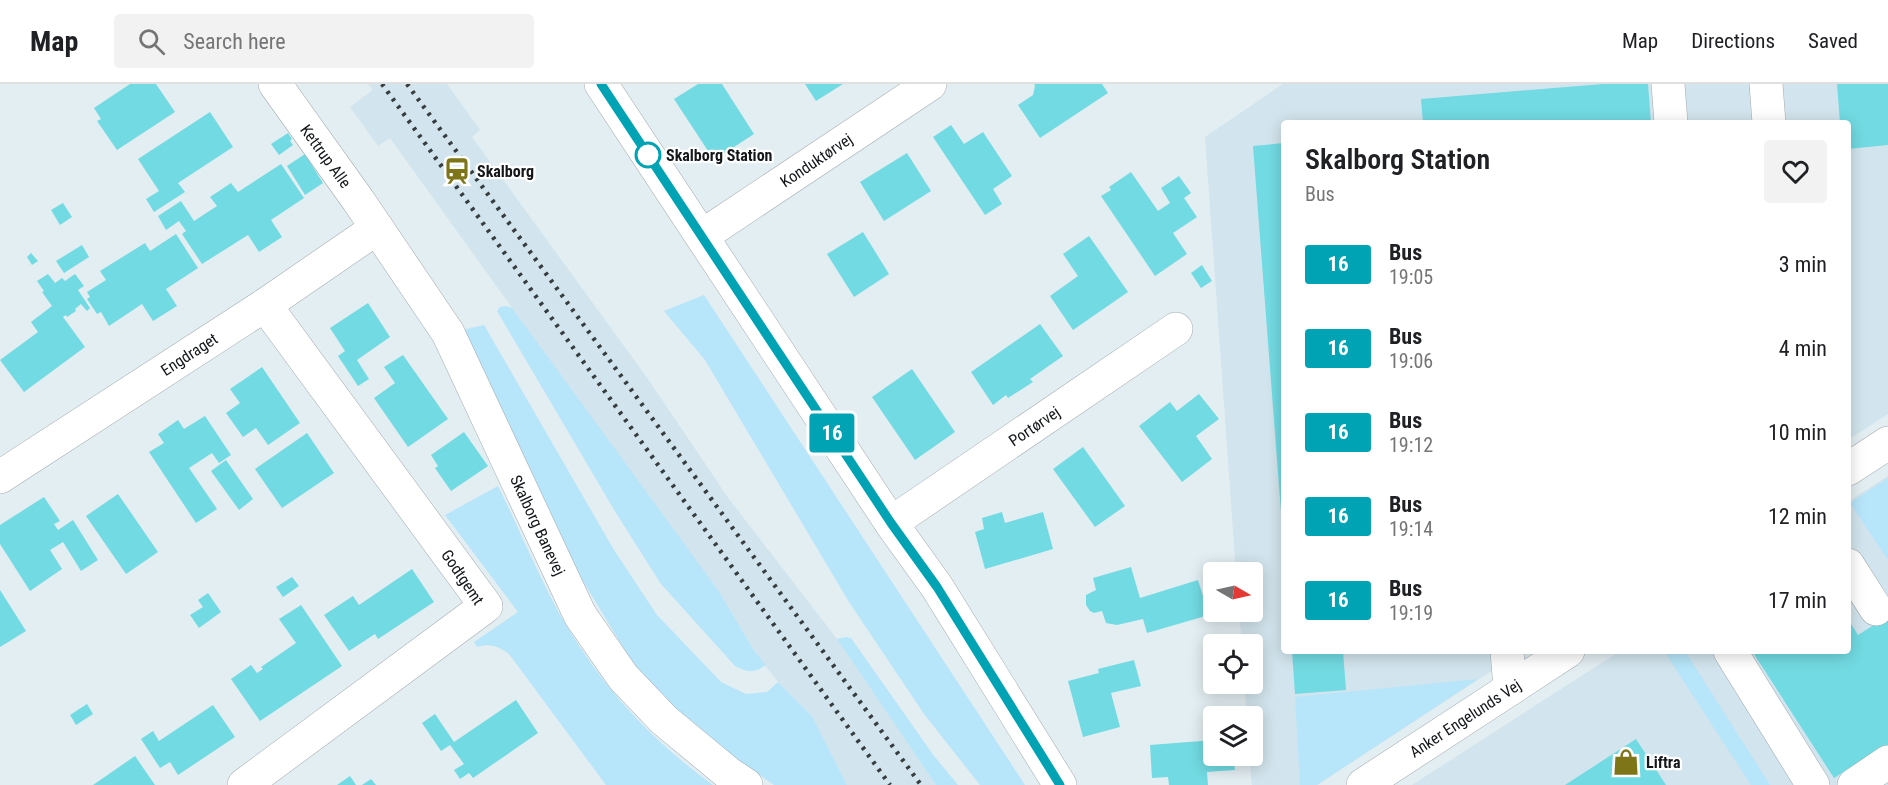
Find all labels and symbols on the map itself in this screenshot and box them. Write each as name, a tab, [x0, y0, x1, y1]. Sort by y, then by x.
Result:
street label: Kettrup Alle	[296, 121, 355, 192]
street label: Konduktørvej	[777, 129, 856, 191]
marker: Skalborg Station	[635, 142, 661, 168]
place label: Skalborg Station	[666, 146, 773, 165]
station icon: Skalborg	[442, 156, 472, 186]
place label: Skalborg	[477, 162, 534, 181]
street label: Engdraget	[157, 329, 221, 380]
street label: Portørvej	[1005, 402, 1063, 450]
line badge: 16	[805, 414, 859, 452]
street label: Skalborg Banevej	[506, 472, 569, 578]
street label: Godtgemt	[437, 546, 488, 609]
north arrow	[1203, 562, 1263, 622]
street label: Anker Engelunds Vej	[1406, 675, 1525, 762]
shop icon: Liftra	[1611, 747, 1641, 777]
place label: Liftra	[1646, 753, 1681, 772]

